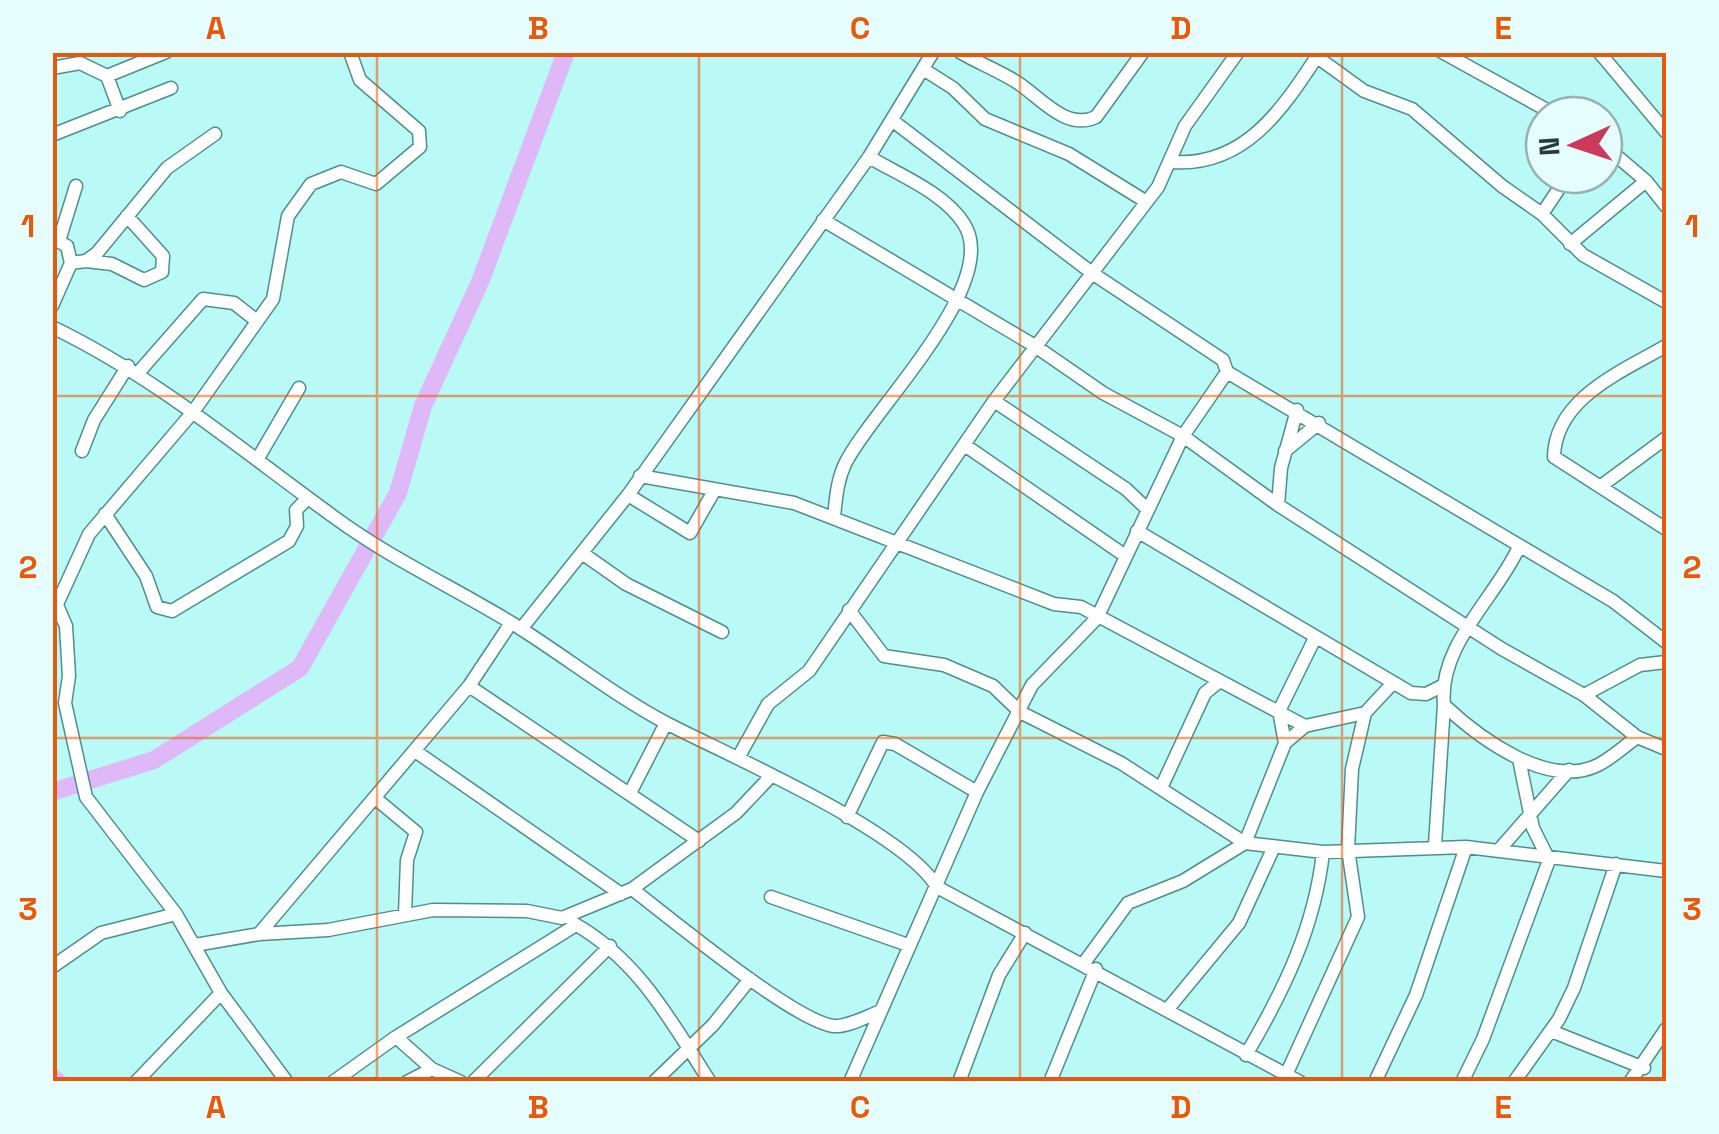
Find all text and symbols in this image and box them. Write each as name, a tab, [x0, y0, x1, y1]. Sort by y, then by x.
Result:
text: A	[206, 8, 226, 48]
text: B	[527, 8, 549, 48]
text: C	[850, 8, 870, 48]
text: D	[1170, 8, 1192, 48]
text: E	[1494, 8, 1512, 48]
north arrow	[1524, 95, 1624, 195]
text: N	[1531, 136, 1568, 157]
text: 1	[21, 206, 35, 246]
text: 1	[1685, 206, 1699, 246]
text: 2	[18, 547, 38, 587]
text: 2	[1682, 547, 1702, 587]
text: 3	[18, 889, 38, 929]
text: 3	[1682, 889, 1702, 929]
text: A	[206, 1087, 226, 1127]
text: B	[527, 1087, 549, 1127]
text: C	[850, 1087, 870, 1127]
text: D	[1170, 1087, 1192, 1127]
text: E	[1494, 1087, 1512, 1127]

